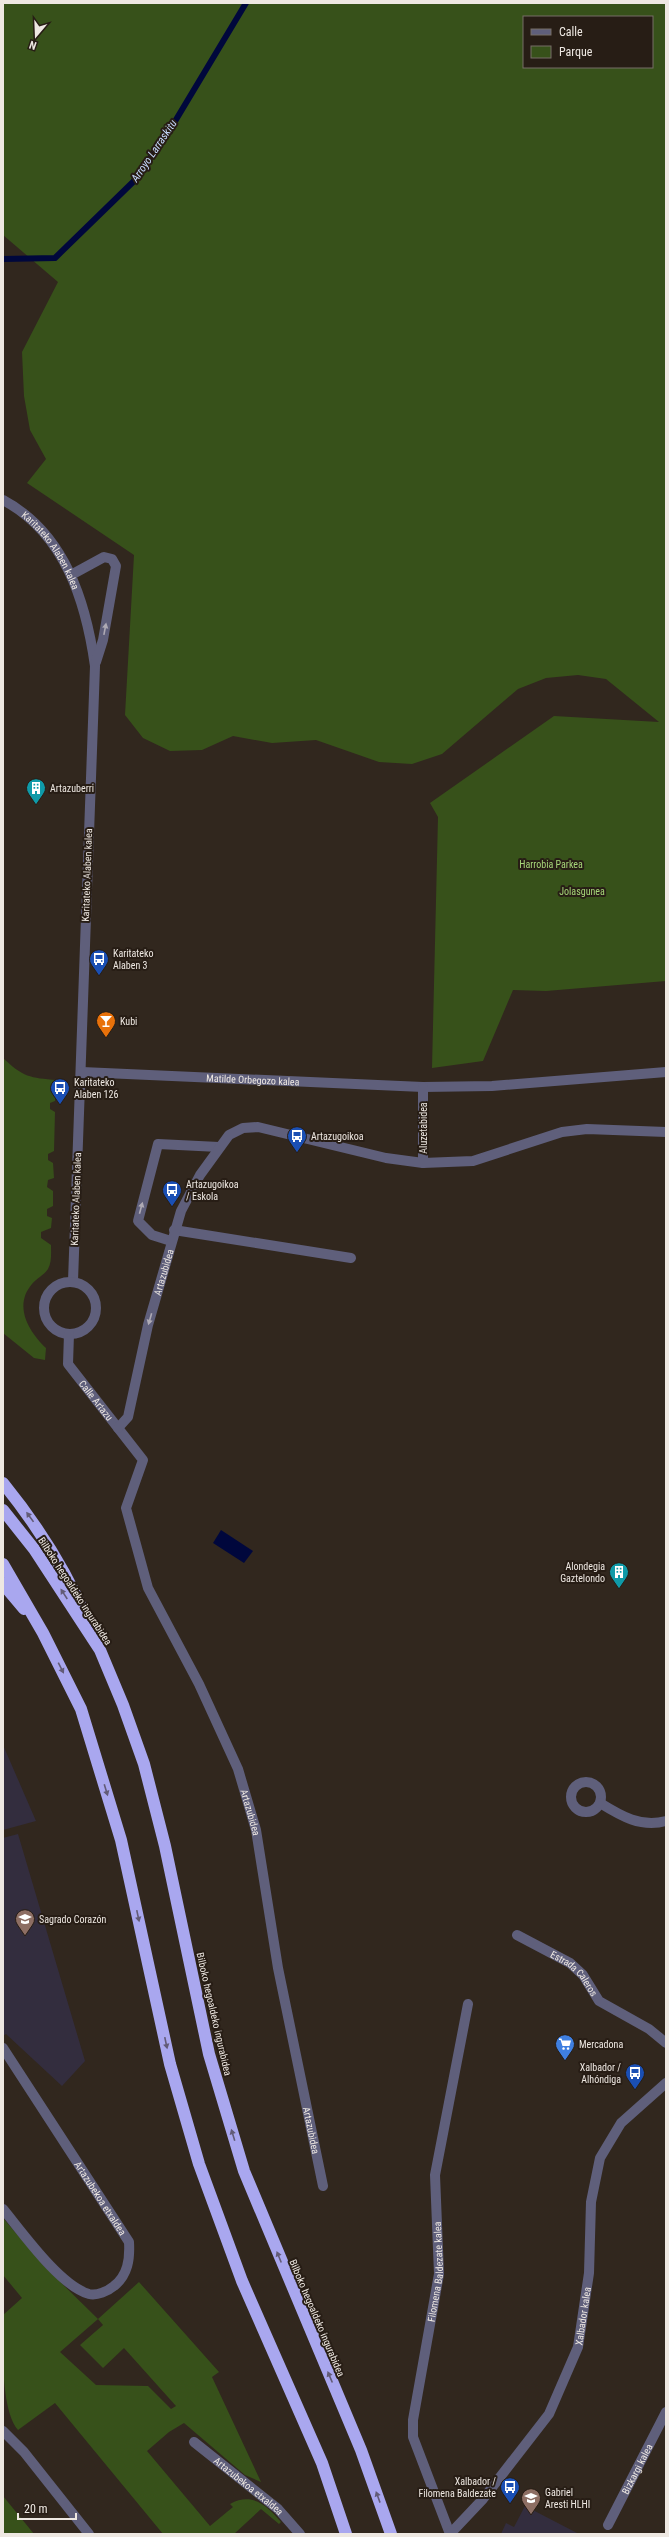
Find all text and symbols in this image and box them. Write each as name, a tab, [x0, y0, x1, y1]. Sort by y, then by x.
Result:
north arrow	[16, 16, 56, 56]
legend	[523, 16, 653, 68]
text: Calle	[559, 25, 583, 39]
text: N	[27, 38, 38, 52]
text: Parque	[559, 45, 593, 59]
water label: Arroyo Larraskitu	[128, 117, 180, 185]
street label: Karitateko Alaben kalea	[20, 509, 82, 591]
one-way arrow	[103, 623, 109, 635]
building icon: Artazuberri	[25, 777, 47, 805]
place label: Artazuberri	[50, 783, 94, 794]
street label: Karitateko Alaben kalea	[80, 828, 94, 922]
park label: Harrobia Parkea	[519, 859, 583, 870]
park label: Jolasgunea	[559, 886, 605, 897]
bus stop icon: Karitateko Alaben 3	[88, 948, 110, 976]
place label: Karitateko Alaben 3	[113, 948, 154, 971]
bar icon: Kubi	[95, 1010, 117, 1038]
place label: Kubi	[120, 1016, 137, 1027]
street label: Matilde Orbegozo kalea	[206, 1072, 300, 1087]
bus stop icon: Karitateko Alaben 126	[49, 1077, 71, 1105]
place label: Karitateko Alaben 126	[74, 1077, 118, 1100]
street label: Aluzetabidea	[418, 1102, 429, 1154]
bus stop icon: Artazugoikoa	[286, 1125, 308, 1153]
place label: Artazugoikoa	[311, 1131, 364, 1142]
street label: Karitateko Alaben kalea	[69, 1152, 83, 1246]
bus stop icon: Artazugoikoa / Eskola	[161, 1179, 183, 1207]
place label: Artazugoikoa / Eskola	[186, 1179, 239, 1202]
one-way arrow	[138, 1202, 144, 1214]
street label: Artazubidea	[151, 1248, 175, 1297]
one-way arrow	[147, 1314, 153, 1326]
street label: Calle Artazu	[77, 1378, 116, 1423]
one-way arrow	[26, 1512, 34, 1523]
street label: Bilboko hegoaldeko ingurabidea	[36, 1535, 114, 1647]
place label: Alondegia Gaztelondo	[560, 1561, 605, 1584]
building icon: Alondegia Gaztelondo	[608, 1561, 630, 1589]
one-way arrow	[60, 1589, 68, 1599]
one-way arrow	[58, 1662, 64, 1674]
one-way arrow	[103, 1784, 109, 1796]
street label: Artazubidea	[239, 1788, 262, 1836]
school or university icon: Sagrado Corazón	[14, 1908, 36, 1936]
one-way arrow	[135, 1909, 141, 1922]
place label: Sagrado Corazón	[39, 1914, 106, 1925]
street label: Estrada Caleros	[549, 1948, 600, 1998]
street label: Bilboko hegoaldeko ingurabidea	[194, 1951, 234, 2077]
supermarket icon: Mercadona	[554, 2033, 576, 2061]
one-way arrow	[163, 2036, 169, 2049]
place label: Mercadona	[579, 2039, 623, 2050]
place label: Xalbador / Alhóndiga	[580, 2062, 621, 2085]
bus stop icon: Xalbador / Alhóndiga	[624, 2062, 646, 2090]
street label: Artazubidea	[301, 2106, 322, 2155]
one-way arrow	[230, 2129, 236, 2141]
street label: Artazubekoa etxaldea	[72, 2159, 129, 2237]
street label: Filomena Baldezate kalea	[425, 2221, 444, 2323]
one-way arrow	[275, 2251, 281, 2263]
street label: Bilboko hegoaldeko ingurabidea	[287, 2258, 347, 2378]
street label: Xalbador kalea	[573, 2286, 592, 2346]
one-way arrow	[327, 2371, 333, 2382]
street label: Bizkargi kalea	[619, 2442, 654, 2496]
street label: Artazubekoa etxaldea	[212, 2455, 286, 2517]
place label: Xalbador / Filomena Baldezate	[418, 2476, 496, 2499]
bus stop icon: Xalbador / Filomena Baldezate	[499, 2476, 521, 2504]
school or university icon: Gabriel Aresti HLHI	[520, 2487, 542, 2515]
place label: Gabriel Aresti HLHI	[545, 2487, 590, 2510]
one-way arrow	[375, 2491, 381, 2503]
scale bar	[18, 2495, 76, 2521]
text: 20 m	[24, 2502, 48, 2516]

